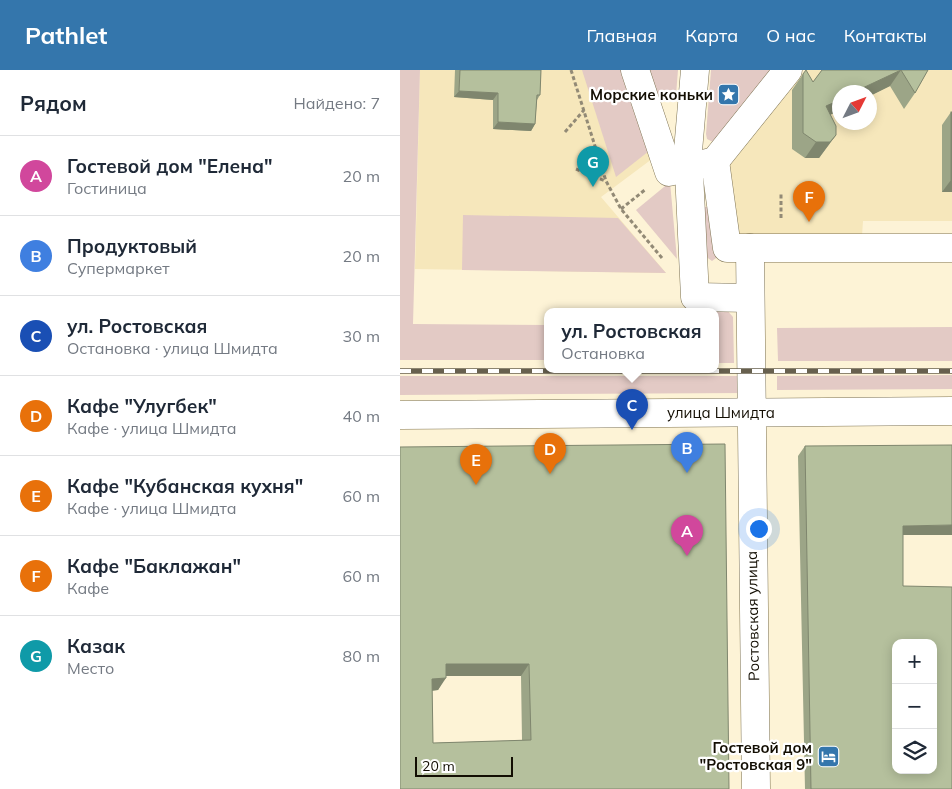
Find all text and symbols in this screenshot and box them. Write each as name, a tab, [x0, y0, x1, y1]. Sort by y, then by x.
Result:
text: Pathlet	[25, 20, 107, 50]
text: Главная	[587, 24, 657, 47]
text: Карта	[685, 24, 738, 47]
text: О нас	[766, 24, 816, 47]
text: Контакты	[844, 24, 927, 47]
place icon: Морские коньки	[717, 83, 741, 107]
place label: Морские коньки	[590, 85, 713, 104]
north arrow	[832, 85, 877, 130]
text: Рядом	[20, 90, 87, 116]
text: Найдено: 7	[294, 93, 380, 113]
pin: G	[577, 146, 609, 187]
text: Гостевой дом "Елена"	[67, 154, 273, 178]
text: A	[30, 166, 42, 186]
text: 20 m	[343, 166, 380, 186]
text: Гостиница	[67, 178, 147, 198]
pin: F	[793, 181, 825, 222]
text: Продуктовый	[67, 234, 197, 258]
text: B	[30, 246, 42, 266]
text: 20 m	[343, 246, 380, 266]
text: Супермаркет	[67, 258, 170, 278]
popup	[544, 308, 719, 373]
text: ул. Ростовская	[67, 314, 207, 338]
text: ул. Ростовская	[561, 319, 702, 343]
text: C	[31, 326, 41, 346]
text: 30 m	[343, 326, 380, 346]
text: Остановка · улица Шмидта	[67, 338, 278, 358]
text: Остановка	[561, 343, 645, 363]
pin: C	[616, 389, 648, 430]
text: Кафе "Улугбек"	[67, 394, 217, 418]
street label: улица Шмидта	[667, 403, 775, 422]
text: D	[30, 406, 42, 426]
text: 40 m	[343, 406, 380, 426]
text: Кафе · улица Шмидта	[67, 418, 236, 438]
pin: B	[671, 432, 703, 473]
pin: D	[534, 433, 566, 474]
pin: E	[460, 444, 492, 485]
text: Кафе "Кубанская кухня"	[67, 474, 303, 498]
text: E	[31, 486, 41, 506]
text: 60 m	[343, 486, 380, 506]
text: Кафе · улица Шмидта	[67, 498, 236, 518]
pin: A	[671, 515, 703, 556]
your location	[746, 516, 772, 542]
street label: Ростовская улица	[742, 551, 763, 681]
text: Кафе "Баклажан"	[67, 554, 241, 578]
text: F	[31, 566, 41, 586]
text: 60 m	[343, 566, 380, 586]
text: Кафе	[67, 578, 109, 598]
text: Казак	[67, 634, 125, 658]
map controls	[892, 639, 937, 774]
button: +	[892, 639, 937, 684]
text: G	[30, 646, 42, 666]
text: 80 m	[343, 646, 380, 666]
text: Место	[67, 658, 114, 678]
button: −	[892, 684, 937, 729]
button: layers	[892, 729, 937, 774]
place label: Гостевой дом "Ростовская 9"	[700, 738, 812, 774]
hotel icon: Гостевой дом "Ростовская 9"	[816, 745, 840, 769]
scale bar	[415, 754, 512, 777]
text: 20 m	[422, 757, 455, 775]

